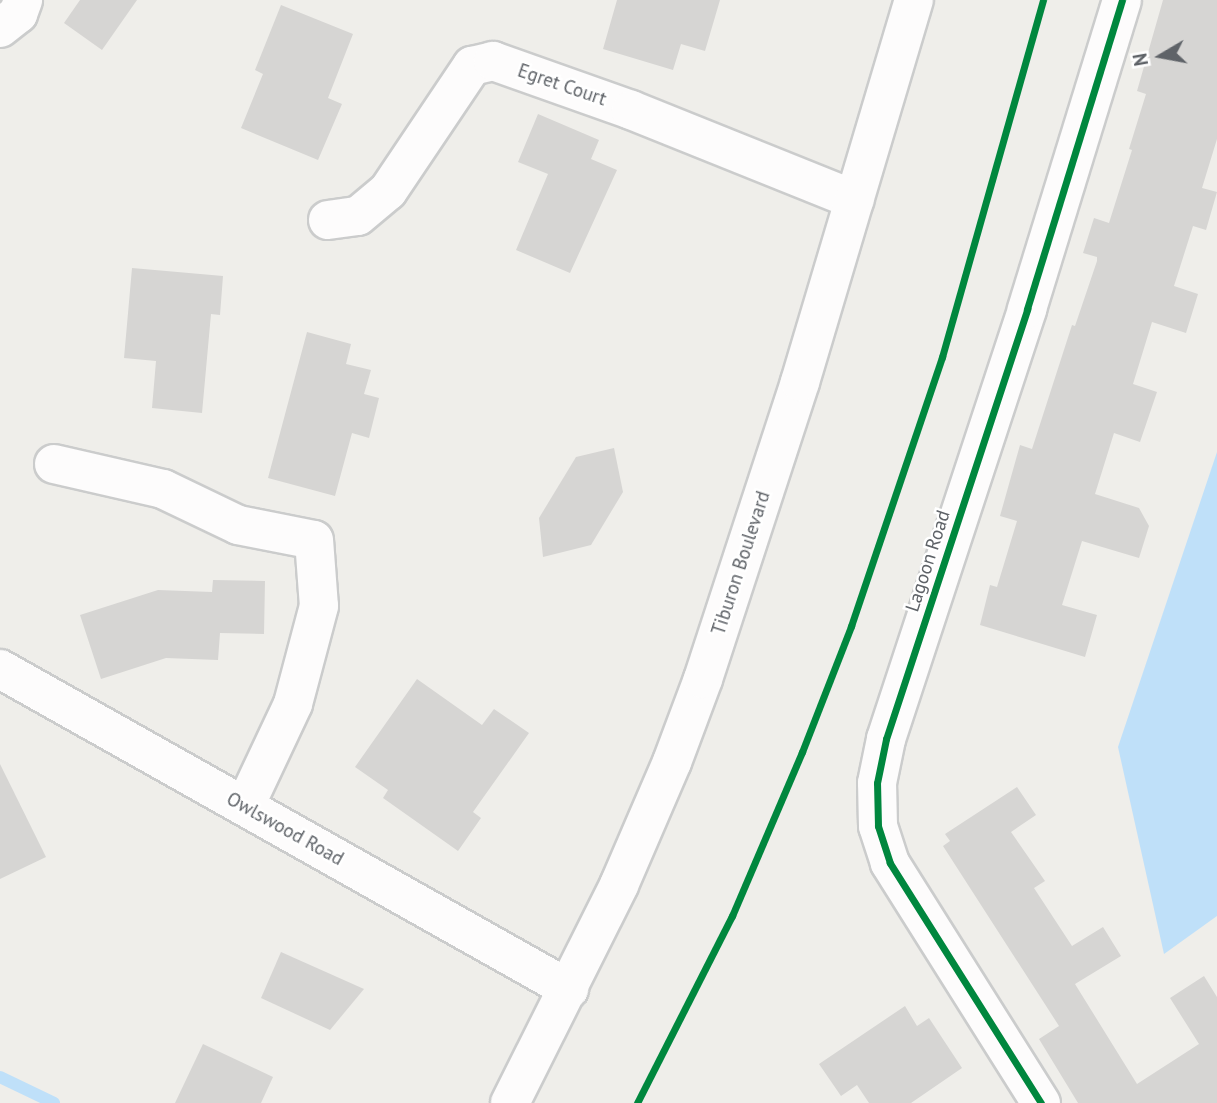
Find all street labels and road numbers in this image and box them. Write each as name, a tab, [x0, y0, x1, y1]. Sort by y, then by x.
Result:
street label: Egret Court	[515, 59, 609, 111]
street label: Tiburon Boulevard	[707, 488, 775, 638]
street label: Lagoon Road	[901, 507, 955, 615]
street label: Owlswood Road	[223, 787, 347, 871]

